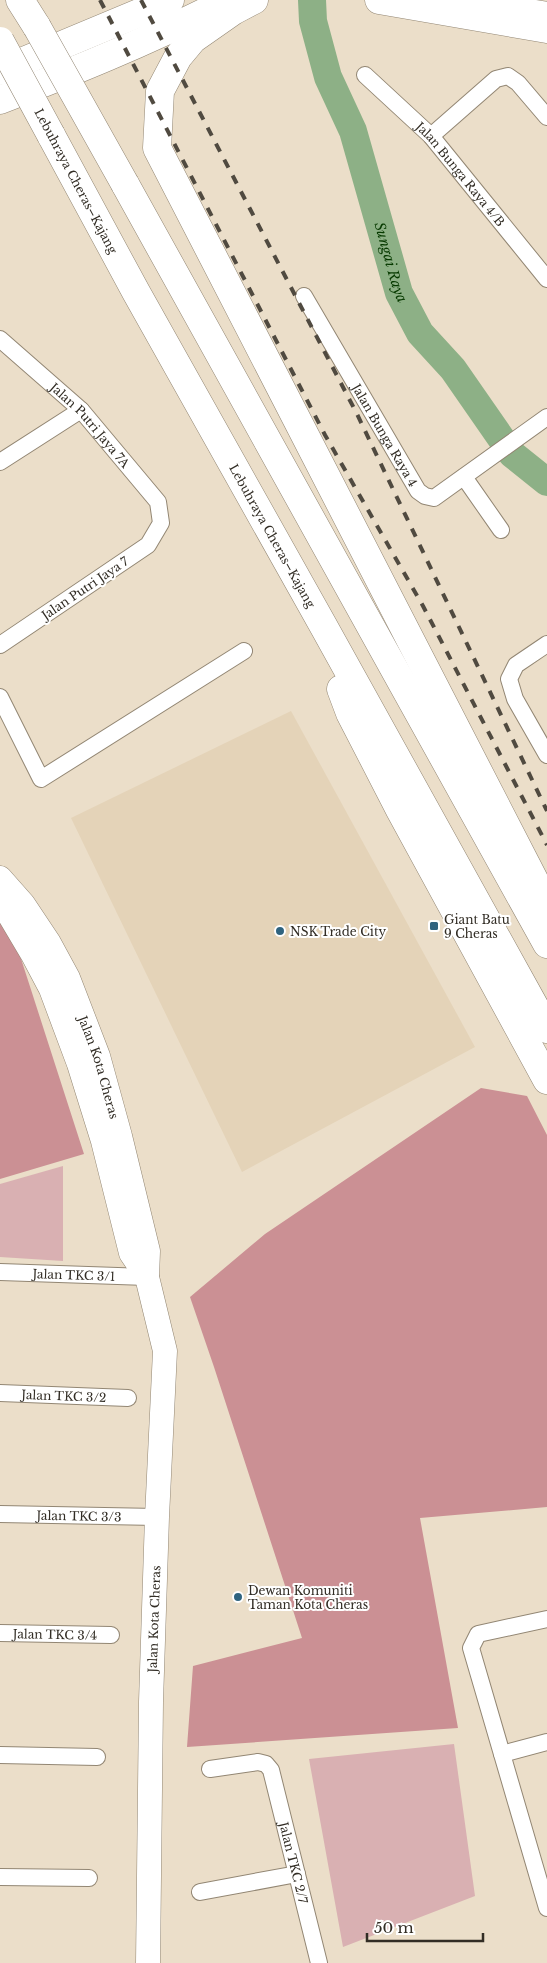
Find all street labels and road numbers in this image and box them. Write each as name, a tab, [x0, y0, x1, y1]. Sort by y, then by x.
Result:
street label: Lebuhraya Cheras–Kajang	[31, 106, 121, 257]
street label: Jalan Bunga Raya 4/B	[412, 117, 508, 229]
street label: Jalan Putri Jaya 7A	[46, 378, 134, 471]
street label: Jalan Bunga Raya 4	[348, 379, 421, 489]
street label: Lebuhraya Cheras–Kajang	[226, 461, 319, 611]
street label: Jalan Putri Jaya 7	[37, 553, 132, 624]
street label: Jalan Kota Cheras	[75, 1012, 122, 1120]
street label: Jalan TKC 3/1	[30, 1266, 116, 1283]
street label: Jalan TKC 3/2	[19, 1386, 107, 1405]
street label: Jalan TKC 3/3	[34, 1507, 122, 1524]
street label: Jalan Kota Cheras	[145, 1565, 163, 1675]
street label: Jalan TKC 3/4	[11, 1626, 97, 1642]
street label: Jalan TKC 2/7	[276, 1818, 312, 1906]

